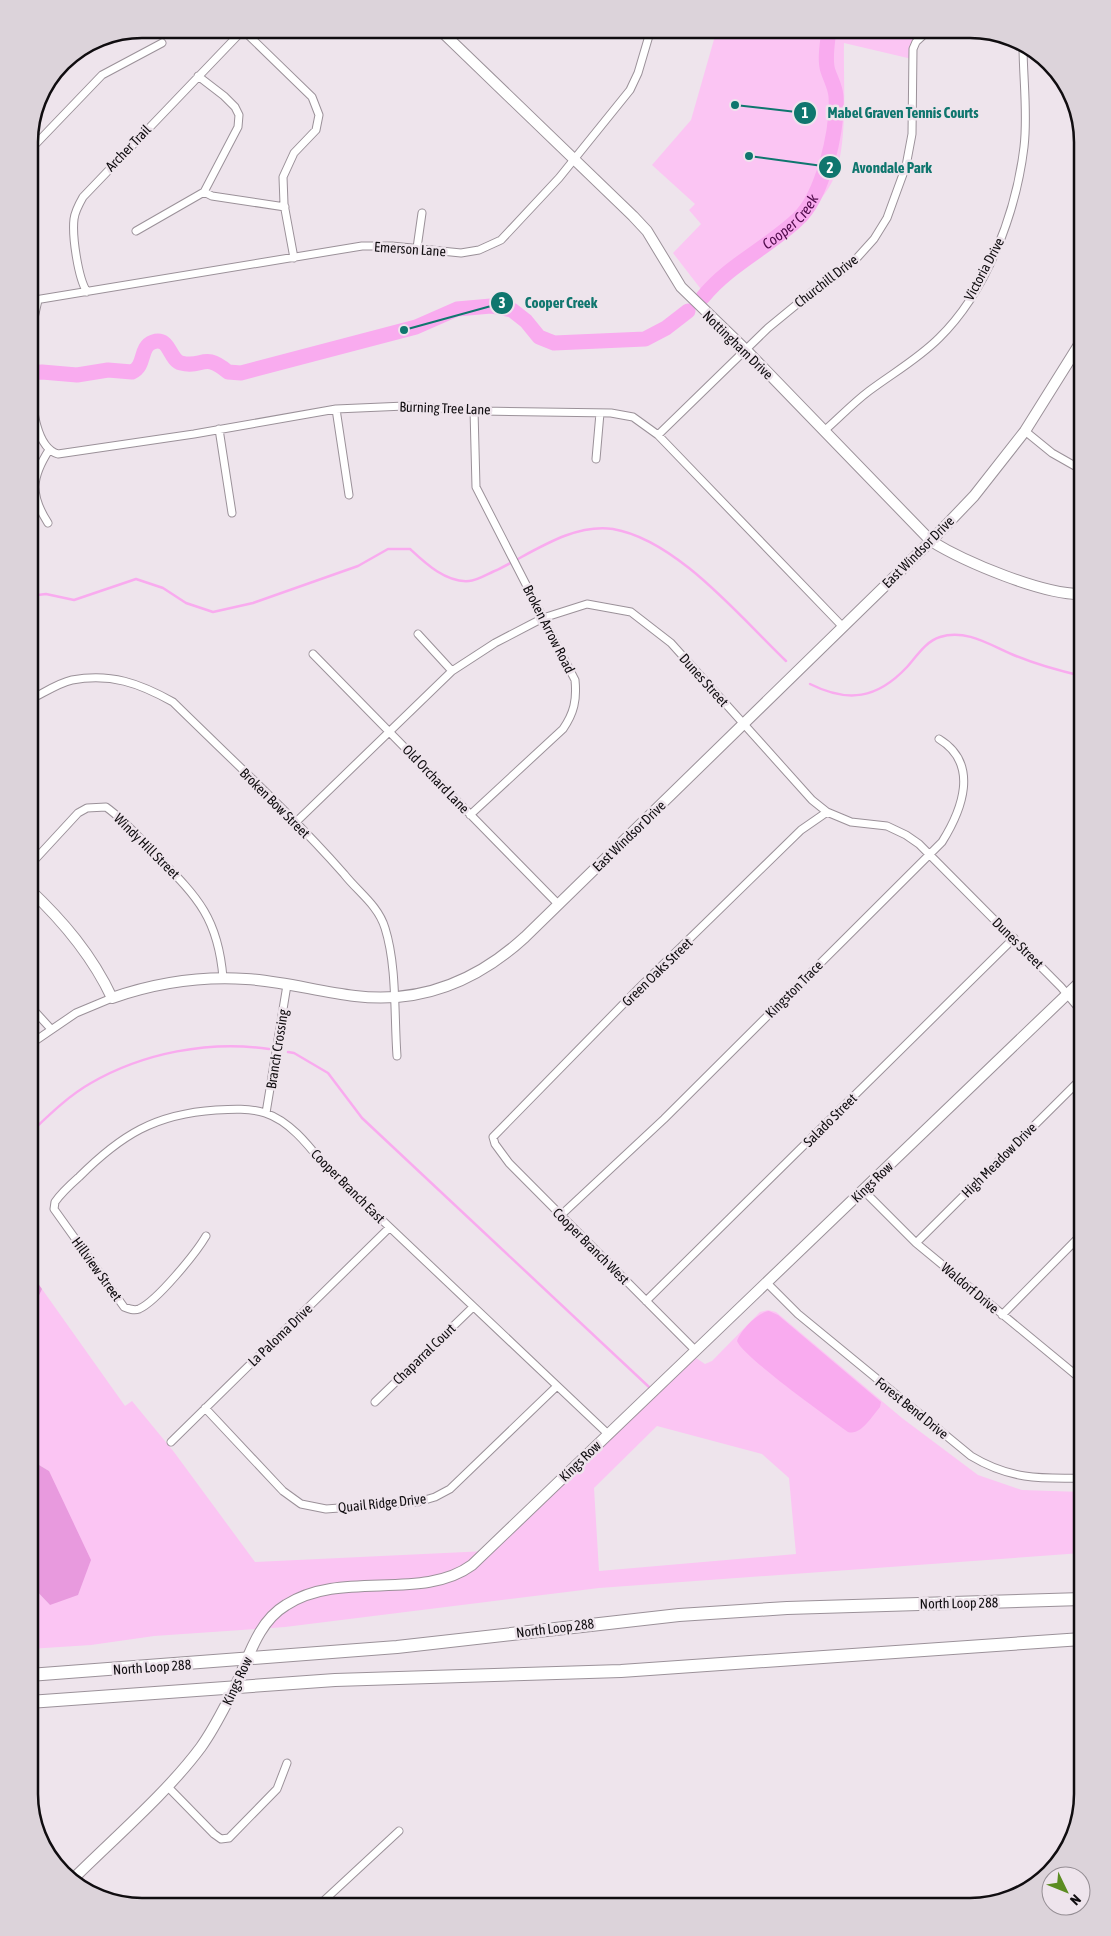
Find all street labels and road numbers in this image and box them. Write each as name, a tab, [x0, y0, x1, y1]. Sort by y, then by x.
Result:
street label: Archer Trail	[102, 121, 154, 174]
street label: Victoria Drive	[961, 235, 1007, 303]
street label: Emerson Lane	[374, 239, 446, 259]
street label: Churchill Drive	[791, 251, 861, 311]
street label: Nottingham Drive	[700, 307, 776, 383]
street label: Burning Tree Lane	[399, 398, 491, 418]
street label: East Windsor Drive	[879, 513, 957, 591]
street label: Broken Arrow Road	[520, 582, 578, 676]
street label: Dunes Street	[676, 650, 732, 710]
street label: Old Orchard Lane	[399, 741, 473, 817]
street label: Broken Bow Street	[237, 765, 313, 841]
street label: East Windsor Drive	[589, 797, 669, 875]
street label: Windy Hill Street	[111, 810, 183, 882]
street label: Dunes Street	[989, 914, 1047, 972]
street label: Green Oaks Street	[619, 935, 695, 1009]
street label: Kingston Trace	[762, 957, 826, 1021]
street label: Branch Crossing	[263, 1008, 291, 1090]
street label: Salado Street	[800, 1090, 860, 1150]
street label: High Meadow Drive	[958, 1119, 1040, 1201]
street label: Cooper Branch East	[308, 1146, 388, 1226]
street label: Kings Row	[848, 1158, 897, 1206]
street label: Cooper Branch West	[550, 1205, 632, 1287]
street label: Hillview Street	[69, 1234, 125, 1304]
street label: Waldorf Drive	[938, 1259, 1002, 1317]
street label: La Paloma Drive	[245, 1300, 315, 1370]
street label: Chaparral Court	[389, 1320, 459, 1388]
street label: Forest Bend Drive	[872, 1374, 952, 1442]
street label: Kings Row	[556, 1437, 605, 1485]
street label: Quail Ridge Drive	[337, 1490, 427, 1516]
street label: North Loop 288	[920, 1594, 999, 1612]
street label: North Loop 288	[515, 1615, 595, 1641]
street label: Kings Row	[219, 1654, 255, 1708]
street label: North Loop 288	[112, 1656, 192, 1678]

